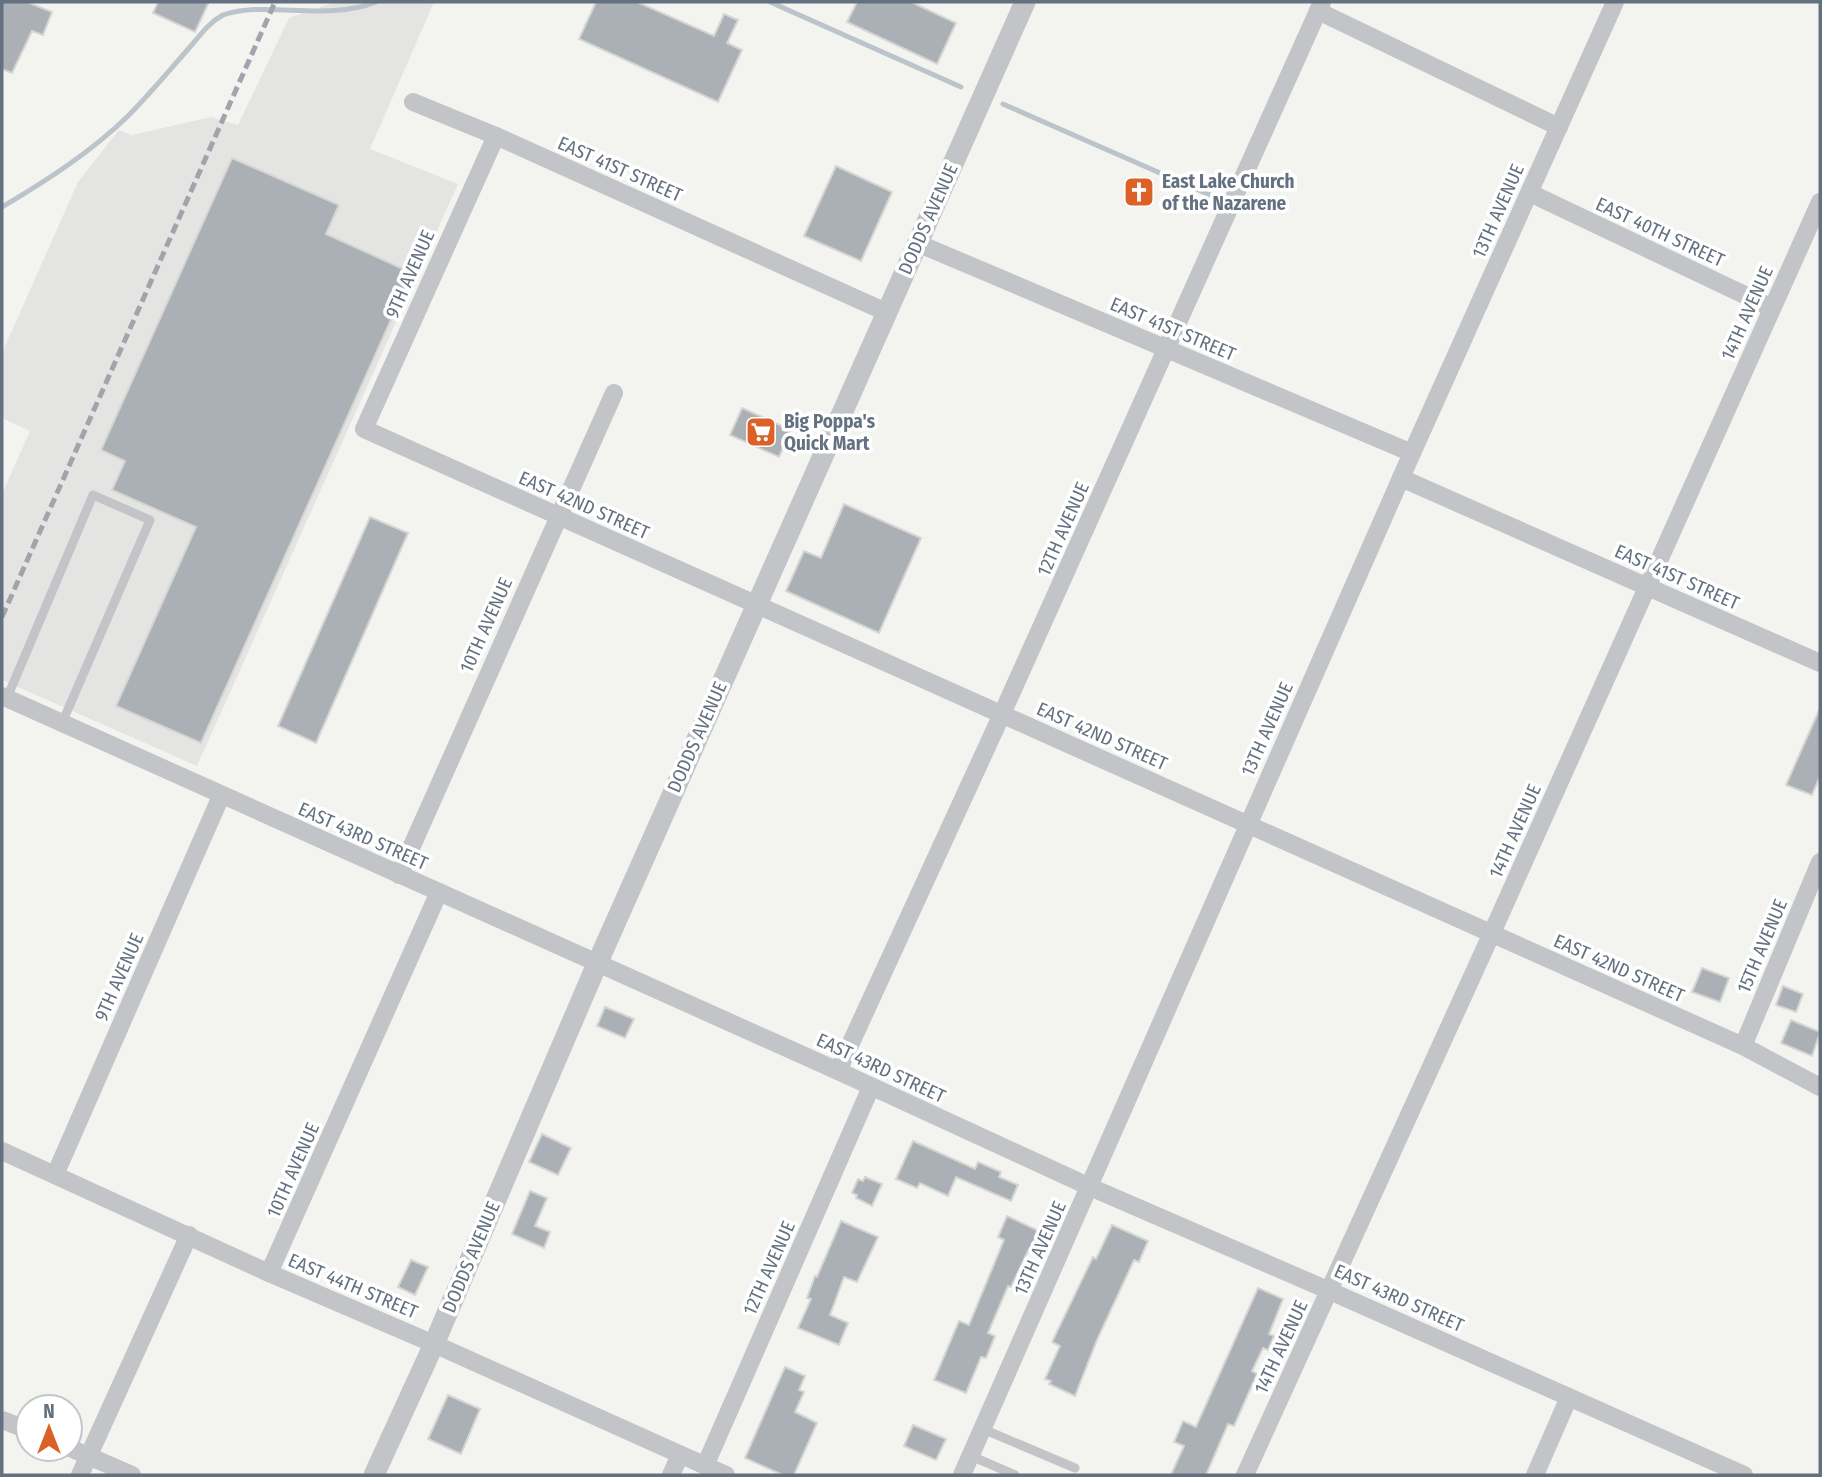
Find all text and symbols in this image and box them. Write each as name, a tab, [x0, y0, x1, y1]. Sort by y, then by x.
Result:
street label: EAST 41ST STREET	[554, 131, 686, 207]
street label: DODDS AVENUE	[893, 160, 963, 278]
street label: 13TH AVENUE	[1467, 160, 1529, 261]
place label: East Lake Church of the Nazarene	[1162, 170, 1295, 215]
church icon: East Lake Church of the Nazarene	[1122, 175, 1156, 209]
street label: EAST 40TH STREET	[1592, 192, 1728, 272]
street label: 9TH AVENUE	[380, 227, 440, 321]
street label: 14TH AVENUE	[1716, 262, 1778, 364]
street label: EAST 41ST STREET	[1107, 292, 1239, 366]
place label: Big Poppa's Quick Mart	[784, 410, 876, 455]
supermarket icon: Big Poppa's Quick Mart	[744, 415, 778, 449]
street label: EAST 42ND STREET	[515, 466, 653, 544]
street label: 12TH AVENUE	[1032, 479, 1094, 579]
street label: EAST 41ST STREET	[1611, 539, 1743, 615]
street label: 10TH AVENUE	[455, 574, 517, 676]
street label: DODDS AVENUE	[662, 678, 732, 796]
street label: 13TH AVENUE	[1236, 678, 1298, 779]
street label: EAST 42ND STREET	[1033, 697, 1171, 775]
street label: 14TH AVENUE	[1484, 780, 1546, 882]
street label: EAST 43RD STREET	[295, 797, 431, 875]
street label: 15TH AVENUE	[1732, 895, 1792, 997]
street label: EAST 42ND STREET	[1550, 929, 1688, 1007]
street label: 9TH AVENUE	[89, 930, 149, 1024]
street label: EAST 43RD STREET	[813, 1028, 949, 1108]
street label: 10TH AVENUE	[262, 1119, 324, 1221]
street label: 13TH AVENUE	[1009, 1197, 1071, 1298]
street label: DODDS AVENUE	[437, 1198, 505, 1316]
street label: 12TH AVENUE	[738, 1218, 800, 1318]
street label: EAST 44TH STREET	[285, 1248, 421, 1324]
street label: EAST 43RD STREET	[1331, 1259, 1467, 1337]
street label: 14TH AVENUE	[1249, 1297, 1313, 1397]
north arrow	[14, 1393, 84, 1463]
text: N	[43, 1400, 55, 1423]

